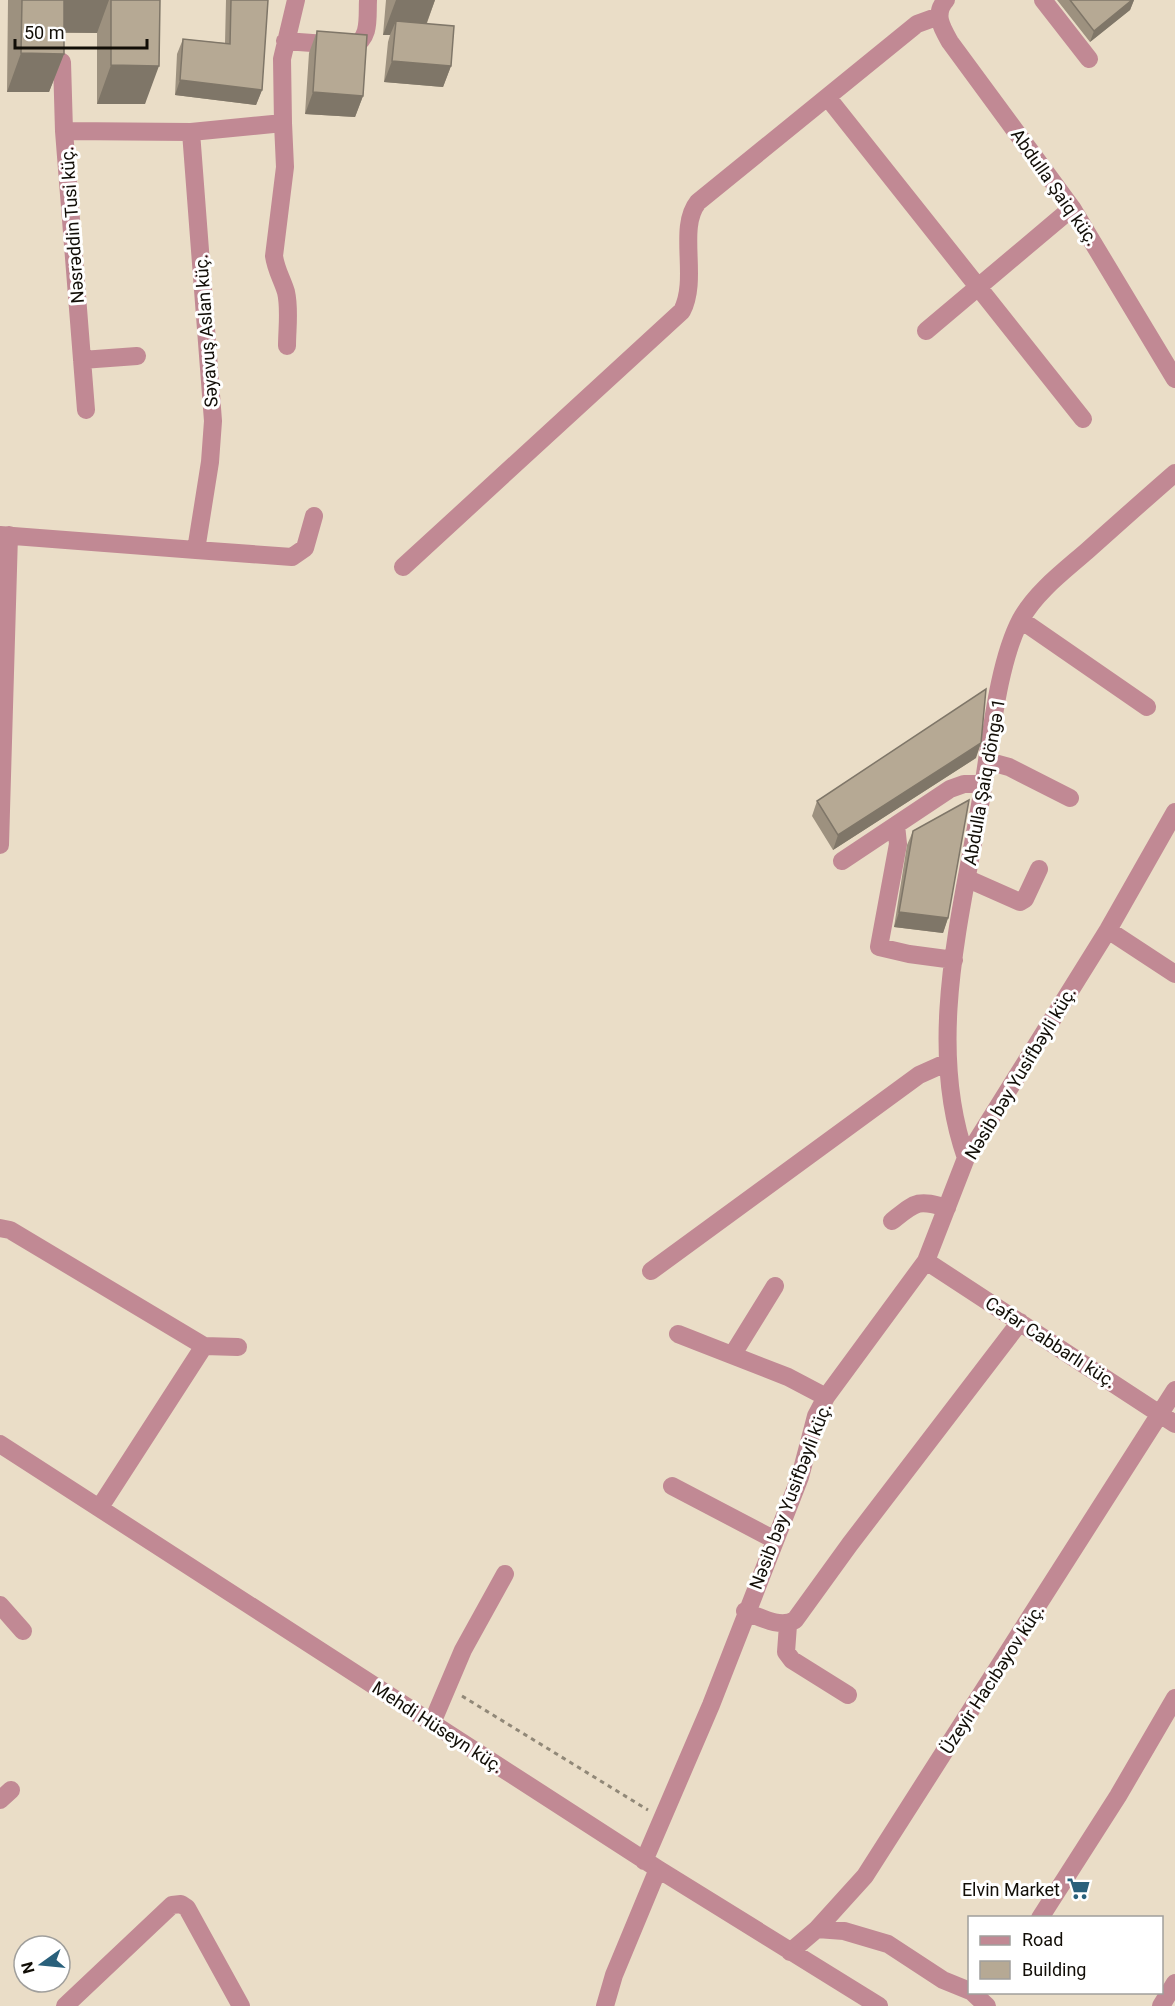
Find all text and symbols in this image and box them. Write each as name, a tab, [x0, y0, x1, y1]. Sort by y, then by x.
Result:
scale bar	[15, 12, 147, 50]
text: 50 m	[24, 22, 64, 43]
street label: Abdulla Şaiq küç.	[1007, 125, 1103, 249]
street label: Nəsrəddin Tusi küç.	[56, 146, 88, 304]
street label: Səyavuş Aslan küç.	[190, 254, 222, 408]
street label: Abdulla Şaiq döngə 1	[959, 697, 1009, 867]
street label: Nəsib bəy Yusifbəyli küç.	[960, 983, 1080, 1163]
street label: Cəfər Cabbarlı küç.	[982, 1292, 1120, 1392]
street label: Nəsib bəy Yusifbəyli küç.	[745, 1400, 835, 1592]
street label: Üzeyir Hacıbəyov küç.	[936, 1600, 1048, 1758]
street label: Mehdi Hüseyn küç.	[369, 1677, 507, 1777]
supermarket icon: Elvin Market	[1065, 1876, 1091, 1902]
place label: Elvin Market	[962, 1879, 1060, 1900]
legend	[968, 1916, 1163, 1994]
text: Road	[1022, 1929, 1063, 1950]
north arrow	[12, 1934, 72, 1994]
text: Building	[1022, 1959, 1086, 1980]
text: N	[17, 1960, 39, 1976]

